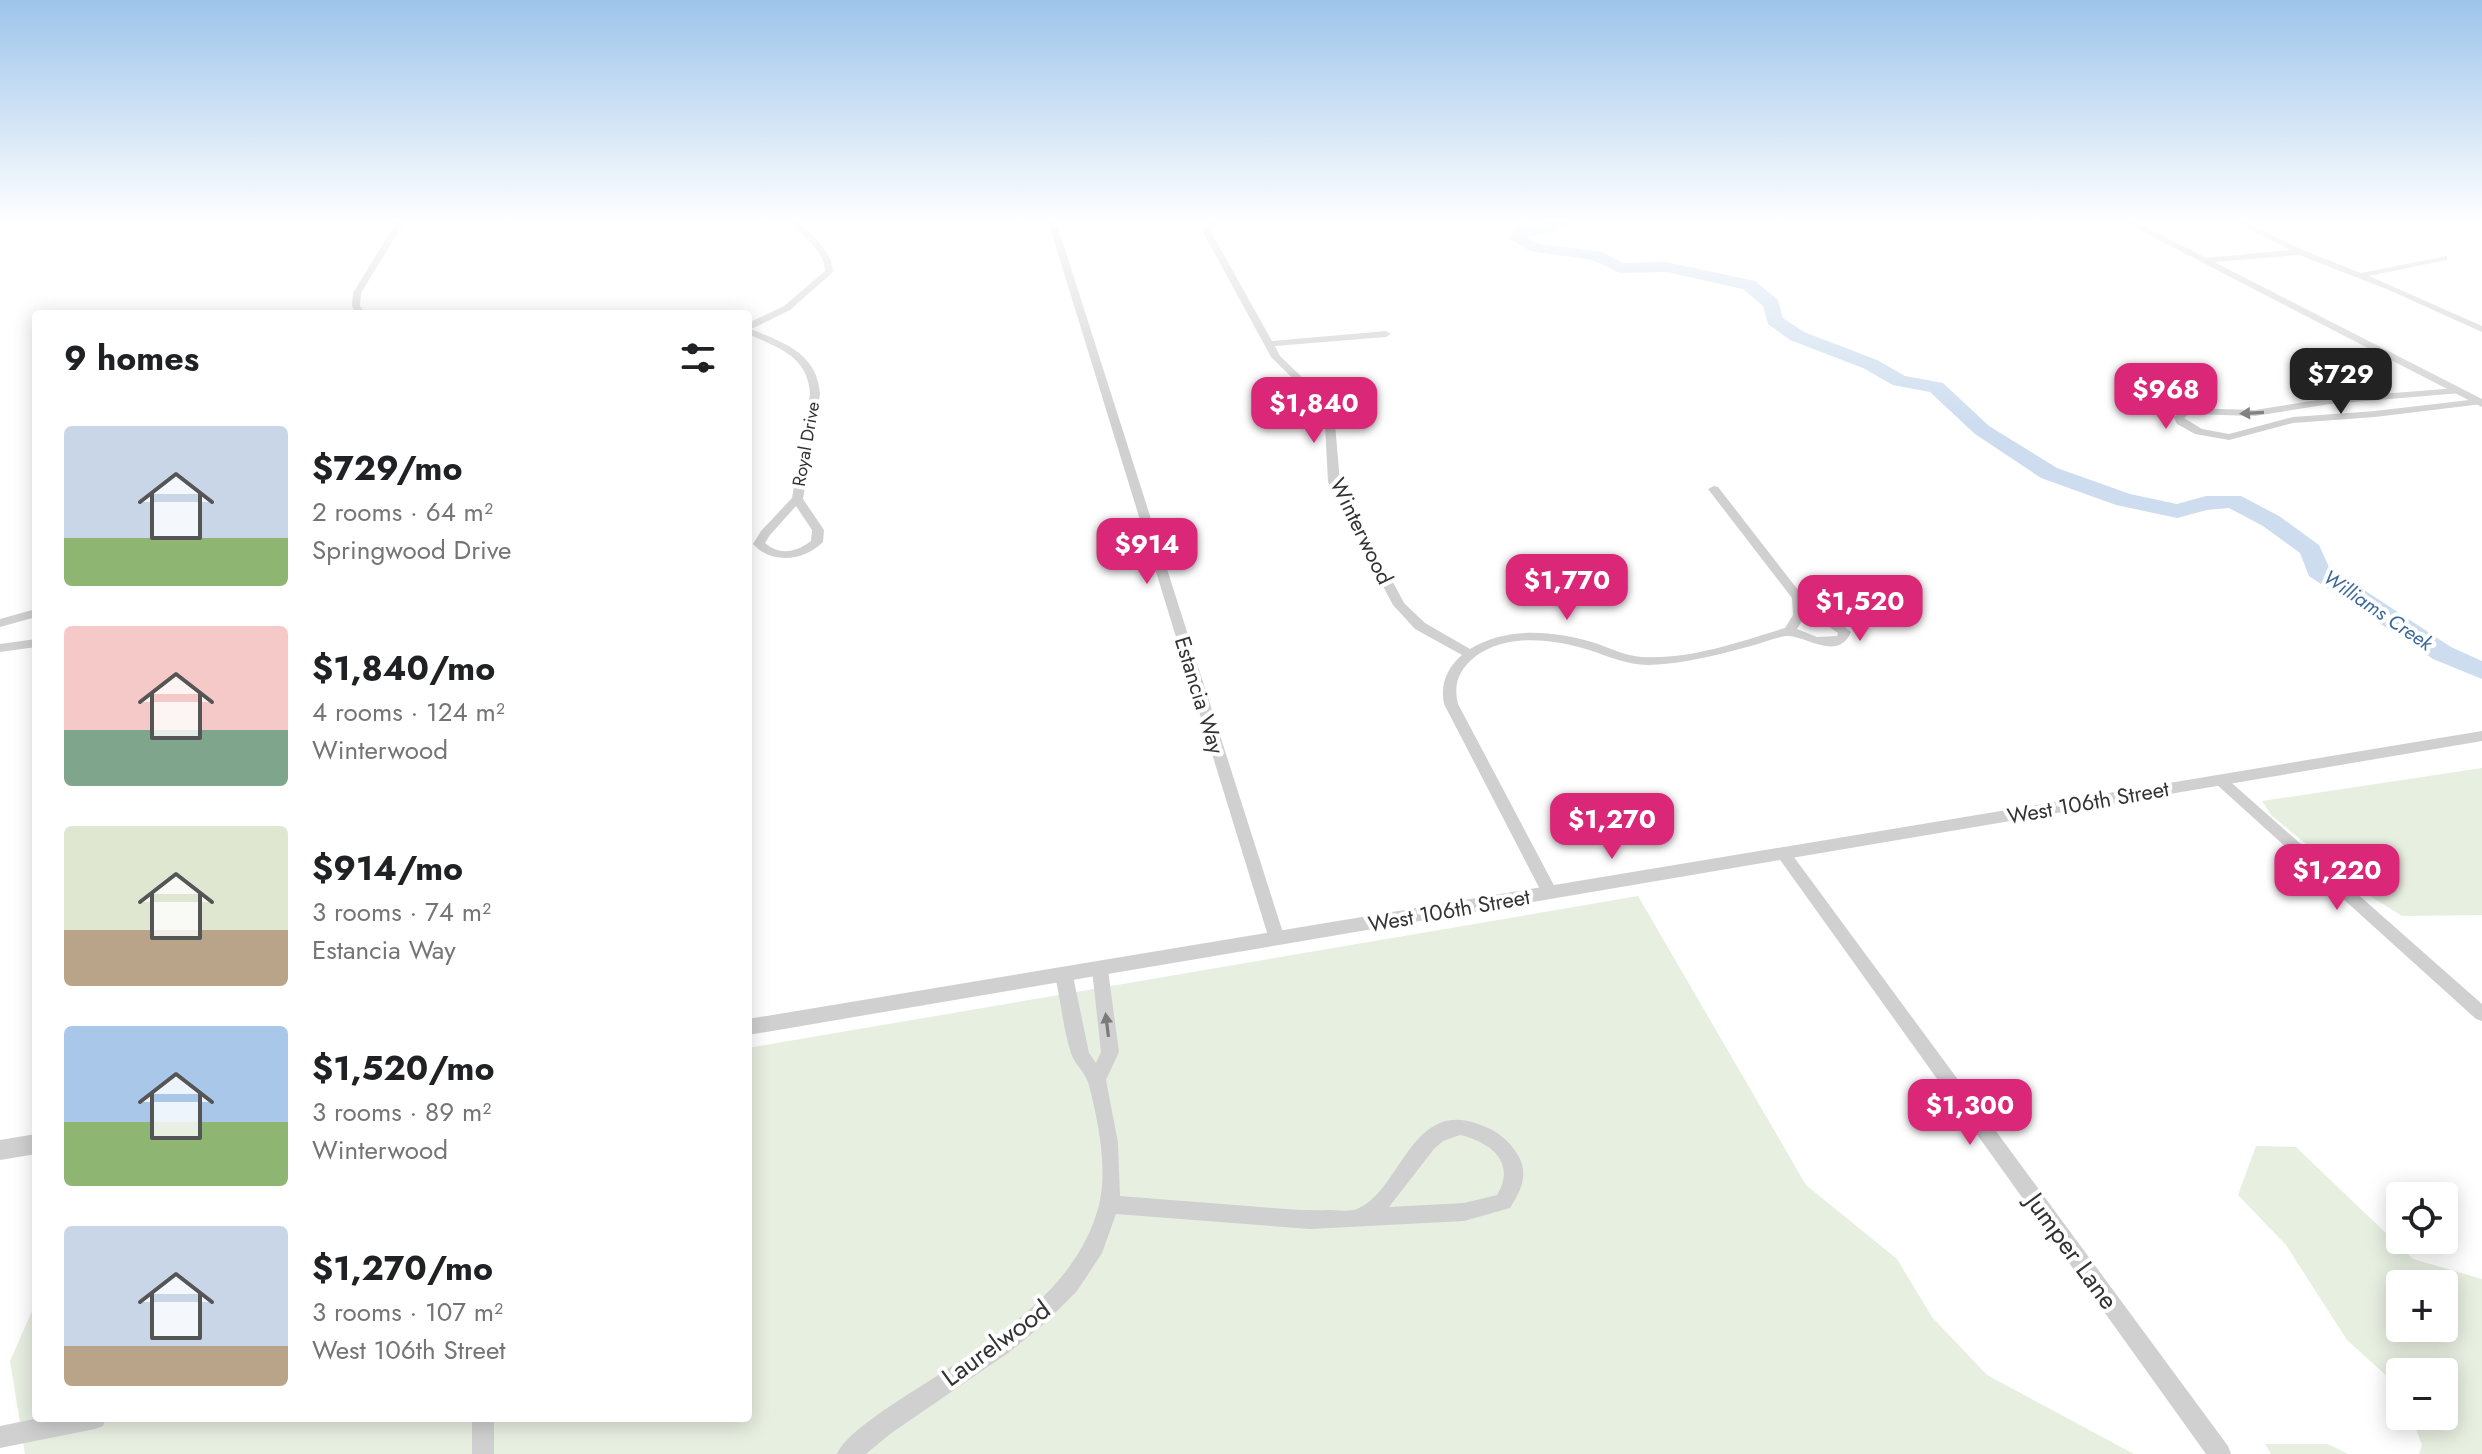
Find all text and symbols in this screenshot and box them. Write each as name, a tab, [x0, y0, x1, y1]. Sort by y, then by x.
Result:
text: 9 homes	[64, 334, 199, 383]
icon: filters	[676, 336, 720, 380]
pin: $729	[2294, 348, 2388, 416]
text: $729	[2308, 355, 2374, 393]
pin: $968	[2119, 363, 2213, 431]
text: $968	[2132, 370, 2200, 408]
pin: $1,840	[1249, 377, 1379, 445]
text: $1,840	[1269, 384, 1359, 422]
street label: Royal Drive	[786, 400, 826, 488]
one-way arrow	[2239, 406, 2264, 419]
text: $729/mo	[312, 444, 463, 493]
icon: home	[128, 458, 224, 554]
street label: Winterwood	[1322, 472, 1402, 590]
text: 2 rooms · 64 m²	[312, 493, 493, 531]
pin: $914	[1100, 518, 1194, 586]
text: $914	[1115, 525, 1179, 563]
text: Springwood Drive	[312, 531, 511, 569]
pin: $1,770	[1502, 554, 1632, 622]
text: $1,770	[1524, 561, 1610, 599]
water label: Williams Creek	[2317, 563, 2439, 659]
pin: $1,520	[1795, 575, 1925, 643]
text: $1,520	[1816, 582, 1904, 620]
street label: Estancia Way	[1167, 632, 1233, 758]
text: $1,840/mo	[312, 644, 495, 693]
icon: home	[128, 658, 224, 754]
text: 4 rooms · 124 m²	[312, 693, 505, 731]
text: Winterwood	[312, 731, 448, 769]
street label: West 106th Street	[2005, 772, 2172, 832]
pin: $1,270	[1547, 793, 1677, 861]
text: $1,270	[1568, 800, 1656, 838]
text: $914/mo	[312, 844, 463, 893]
pin: $1,220	[2272, 844, 2402, 912]
text: $1,220	[2292, 851, 2382, 889]
icon: home	[128, 858, 224, 954]
street label: West 106th Street	[1366, 880, 1533, 940]
text: 3 rooms · 74 m²	[312, 893, 491, 931]
text: Estancia Way	[312, 931, 456, 969]
one-way arrow	[1100, 1012, 1113, 1037]
text: $1,520/mo	[312, 1044, 494, 1093]
icon: home	[128, 1058, 224, 1154]
pin: $1,300	[1905, 1079, 2035, 1147]
text: $1,300	[1926, 1086, 2014, 1124]
text: 3 rooms · 89 m²	[312, 1093, 491, 1131]
text: Winterwood	[312, 1131, 448, 1169]
street label: Jumper Lane	[2015, 1182, 2127, 1317]
map controls	[2386, 1182, 2458, 1430]
button: locate	[2386, 1182, 2458, 1254]
text: $1,270/mo	[312, 1244, 493, 1293]
icon: home	[128, 1258, 224, 1354]
button: +	[2386, 1270, 2458, 1342]
street label: Laurelwood	[934, 1291, 1058, 1395]
text: 3 rooms · 107 m²	[312, 1293, 503, 1331]
text: West 106th Street	[312, 1331, 506, 1369]
button: −	[2386, 1358, 2458, 1430]

